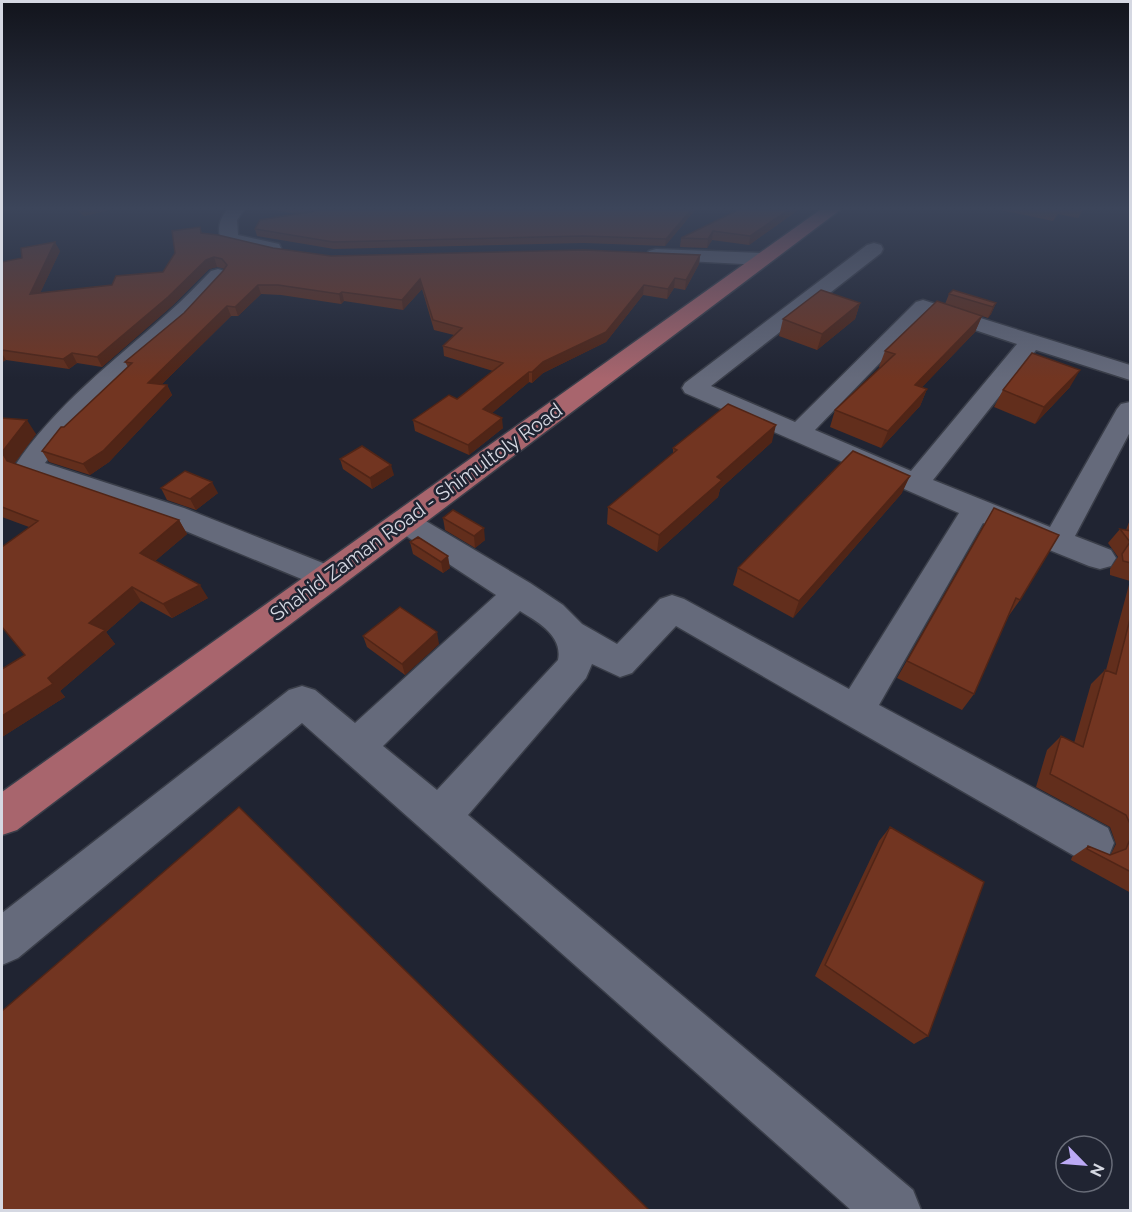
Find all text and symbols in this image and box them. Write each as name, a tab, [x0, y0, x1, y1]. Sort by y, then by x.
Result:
street label: Shahid Zaman Road - Shimultoly Road	[265, 398, 567, 626]
north arrow	[1054, 1134, 1114, 1194]
text: N	[1086, 1161, 1108, 1180]

